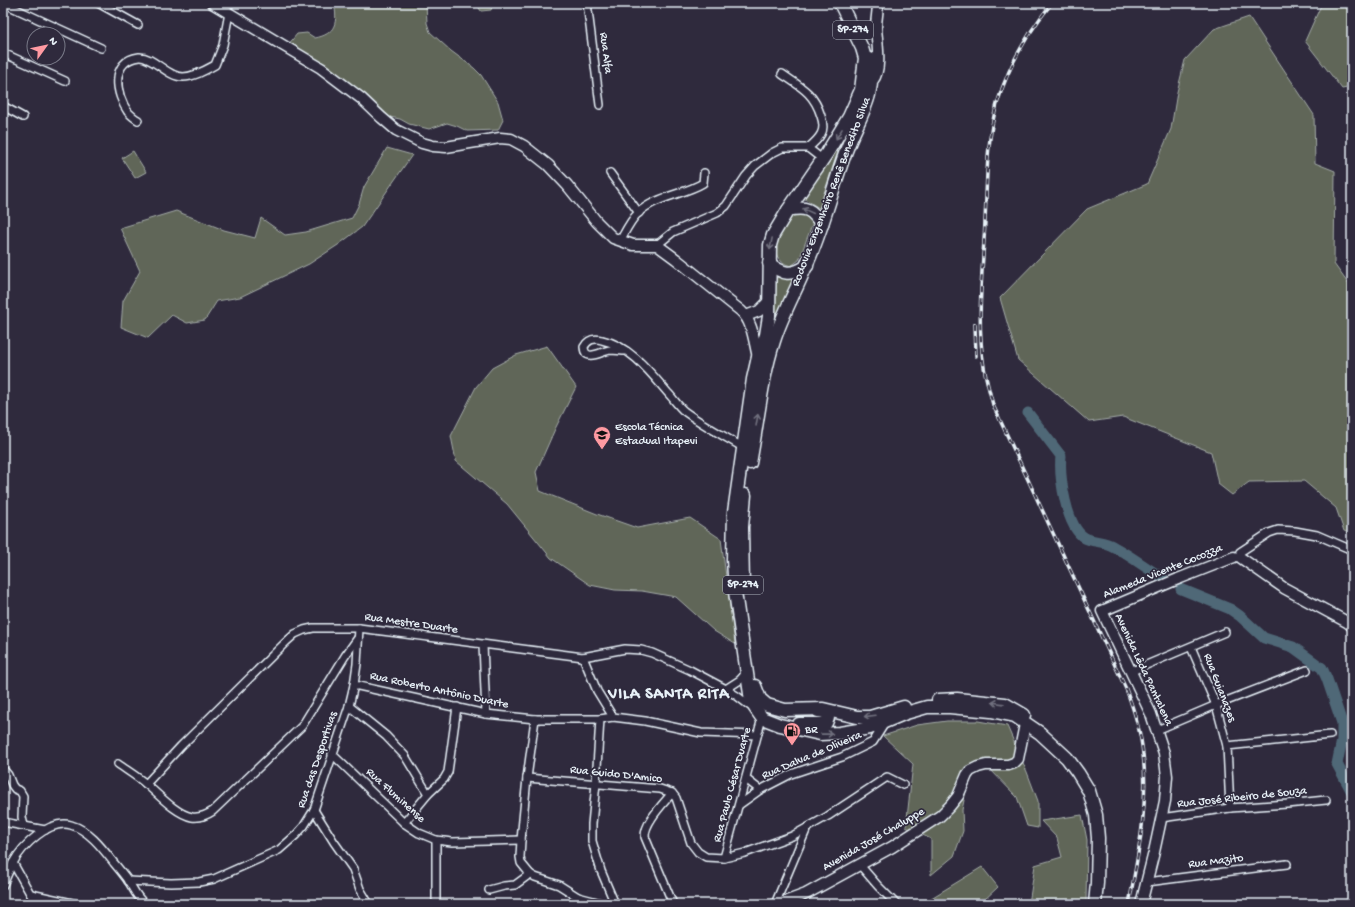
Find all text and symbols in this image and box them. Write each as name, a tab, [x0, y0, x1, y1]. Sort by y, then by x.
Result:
road number: SP-274	[833, 21, 873, 39]
north arrow	[26, 26, 66, 66]
street label: Rua Alfa	[596, 32, 615, 75]
text: N	[46, 35, 60, 48]
street label: Rodovia Engenheiro Renê Benedito Silva	[789, 95, 875, 289]
one-way arrow	[835, 128, 843, 139]
one-way arrow	[802, 207, 814, 214]
one-way arrow	[767, 237, 775, 250]
one-way arrow	[753, 414, 761, 427]
place label: Escola Técnica Estadual Itapevi	[615, 421, 698, 449]
school or university icon: Escola Técnica Estadual Itapevi	[592, 425, 612, 450]
street label: Alameda Vicente Cocozza	[1101, 542, 1225, 602]
road number: SP-274	[723, 576, 763, 594]
street label: Rua Mestre Duarte	[363, 611, 459, 638]
street label: Avenida Lêda Pantalena	[1111, 612, 1175, 729]
street label: Rua Guianazes	[1200, 652, 1239, 725]
street label: Rua Roberto Antônio Duarte	[368, 669, 510, 713]
district label: VILA SANTA RITA	[607, 686, 730, 705]
one-way arrow	[991, 699, 1004, 707]
street label: Rua das Desportivas	[295, 709, 341, 810]
one-way arrow	[864, 712, 877, 720]
fuel station icon: BR	[782, 721, 802, 746]
place label: BR	[804, 724, 818, 738]
street label: Rua Paulo César Duarte	[711, 725, 755, 844]
street label: Rua Dalva de Oliveira	[760, 729, 864, 783]
one-way arrow	[820, 730, 833, 738]
street label: Rua Guido D'Amico	[569, 763, 663, 787]
street label: Rua Fluminense	[362, 766, 428, 827]
street label: Rua José Ribeiro de Souza	[1177, 784, 1308, 812]
street label: Avenida José Chaluppe	[821, 805, 928, 875]
street label: Rua Mazito	[1188, 852, 1244, 872]

